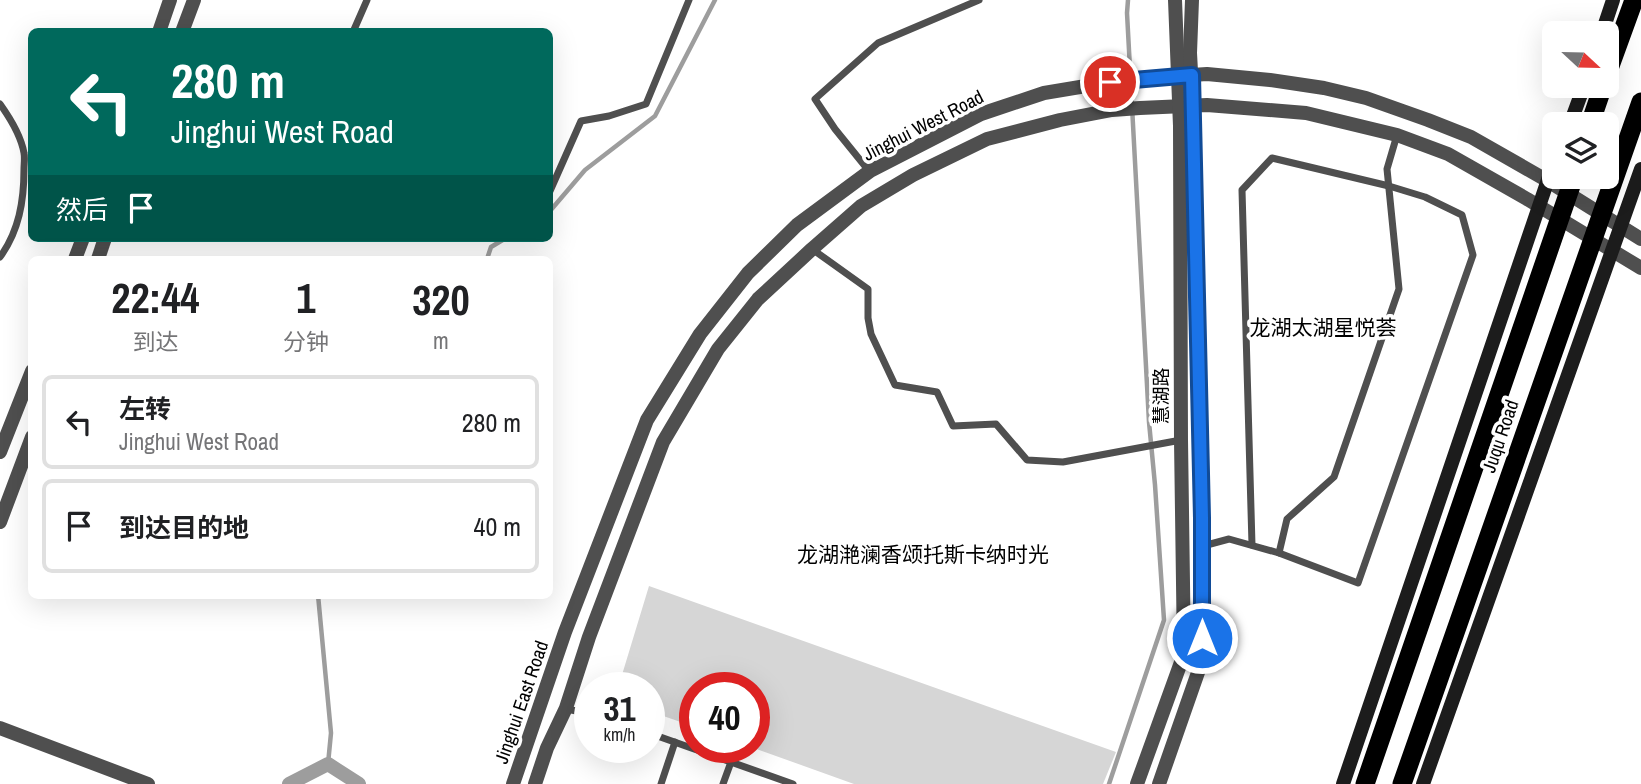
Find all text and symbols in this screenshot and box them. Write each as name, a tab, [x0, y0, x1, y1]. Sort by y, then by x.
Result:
north arrow	[1542, 21, 1619, 98]
map controls	[1542, 21, 1619, 189]
text: 280 m	[171, 47, 285, 113]
pin	[1080, 52, 1140, 112]
icon: left	[56, 56, 147, 147]
icon: arrive	[1091, 63, 1129, 101]
street label: Jinghui West Road	[858, 83, 988, 167]
text: Jinghui West Road	[171, 110, 394, 153]
button: layers	[1542, 112, 1619, 189]
icon: arrive	[122, 189, 160, 227]
text: 然后	[56, 192, 108, 227]
text: 22:44	[111, 270, 199, 326]
text: 1	[296, 270, 315, 326]
text: 320	[412, 272, 470, 328]
district label: 龙湖太湖星悦荟	[1250, 313, 1397, 342]
text: m	[433, 325, 449, 356]
text: 到达	[132, 326, 178, 357]
text: 分钟	[283, 326, 329, 357]
street label: 慧湖路	[1148, 367, 1174, 425]
text: 左转	[119, 391, 171, 426]
street label: Juqu Road	[1475, 396, 1525, 476]
icon: left	[60, 403, 98, 441]
text: 280 m	[462, 405, 521, 440]
text: Jinghui West Road	[119, 426, 279, 457]
icon: arrive	[60, 507, 98, 545]
text: 40 m	[474, 509, 521, 544]
text: 到达目的地	[119, 510, 249, 545]
district label: 龙湖滟澜香颂托斯卡纳时光	[797, 540, 1049, 569]
position arrow	[1165, 601, 1239, 675]
street label: Jinghui East Road	[488, 637, 554, 767]
speed limit sign: 40	[679, 672, 770, 763]
text: 31	[604, 685, 635, 732]
text: km/h	[604, 722, 636, 747]

